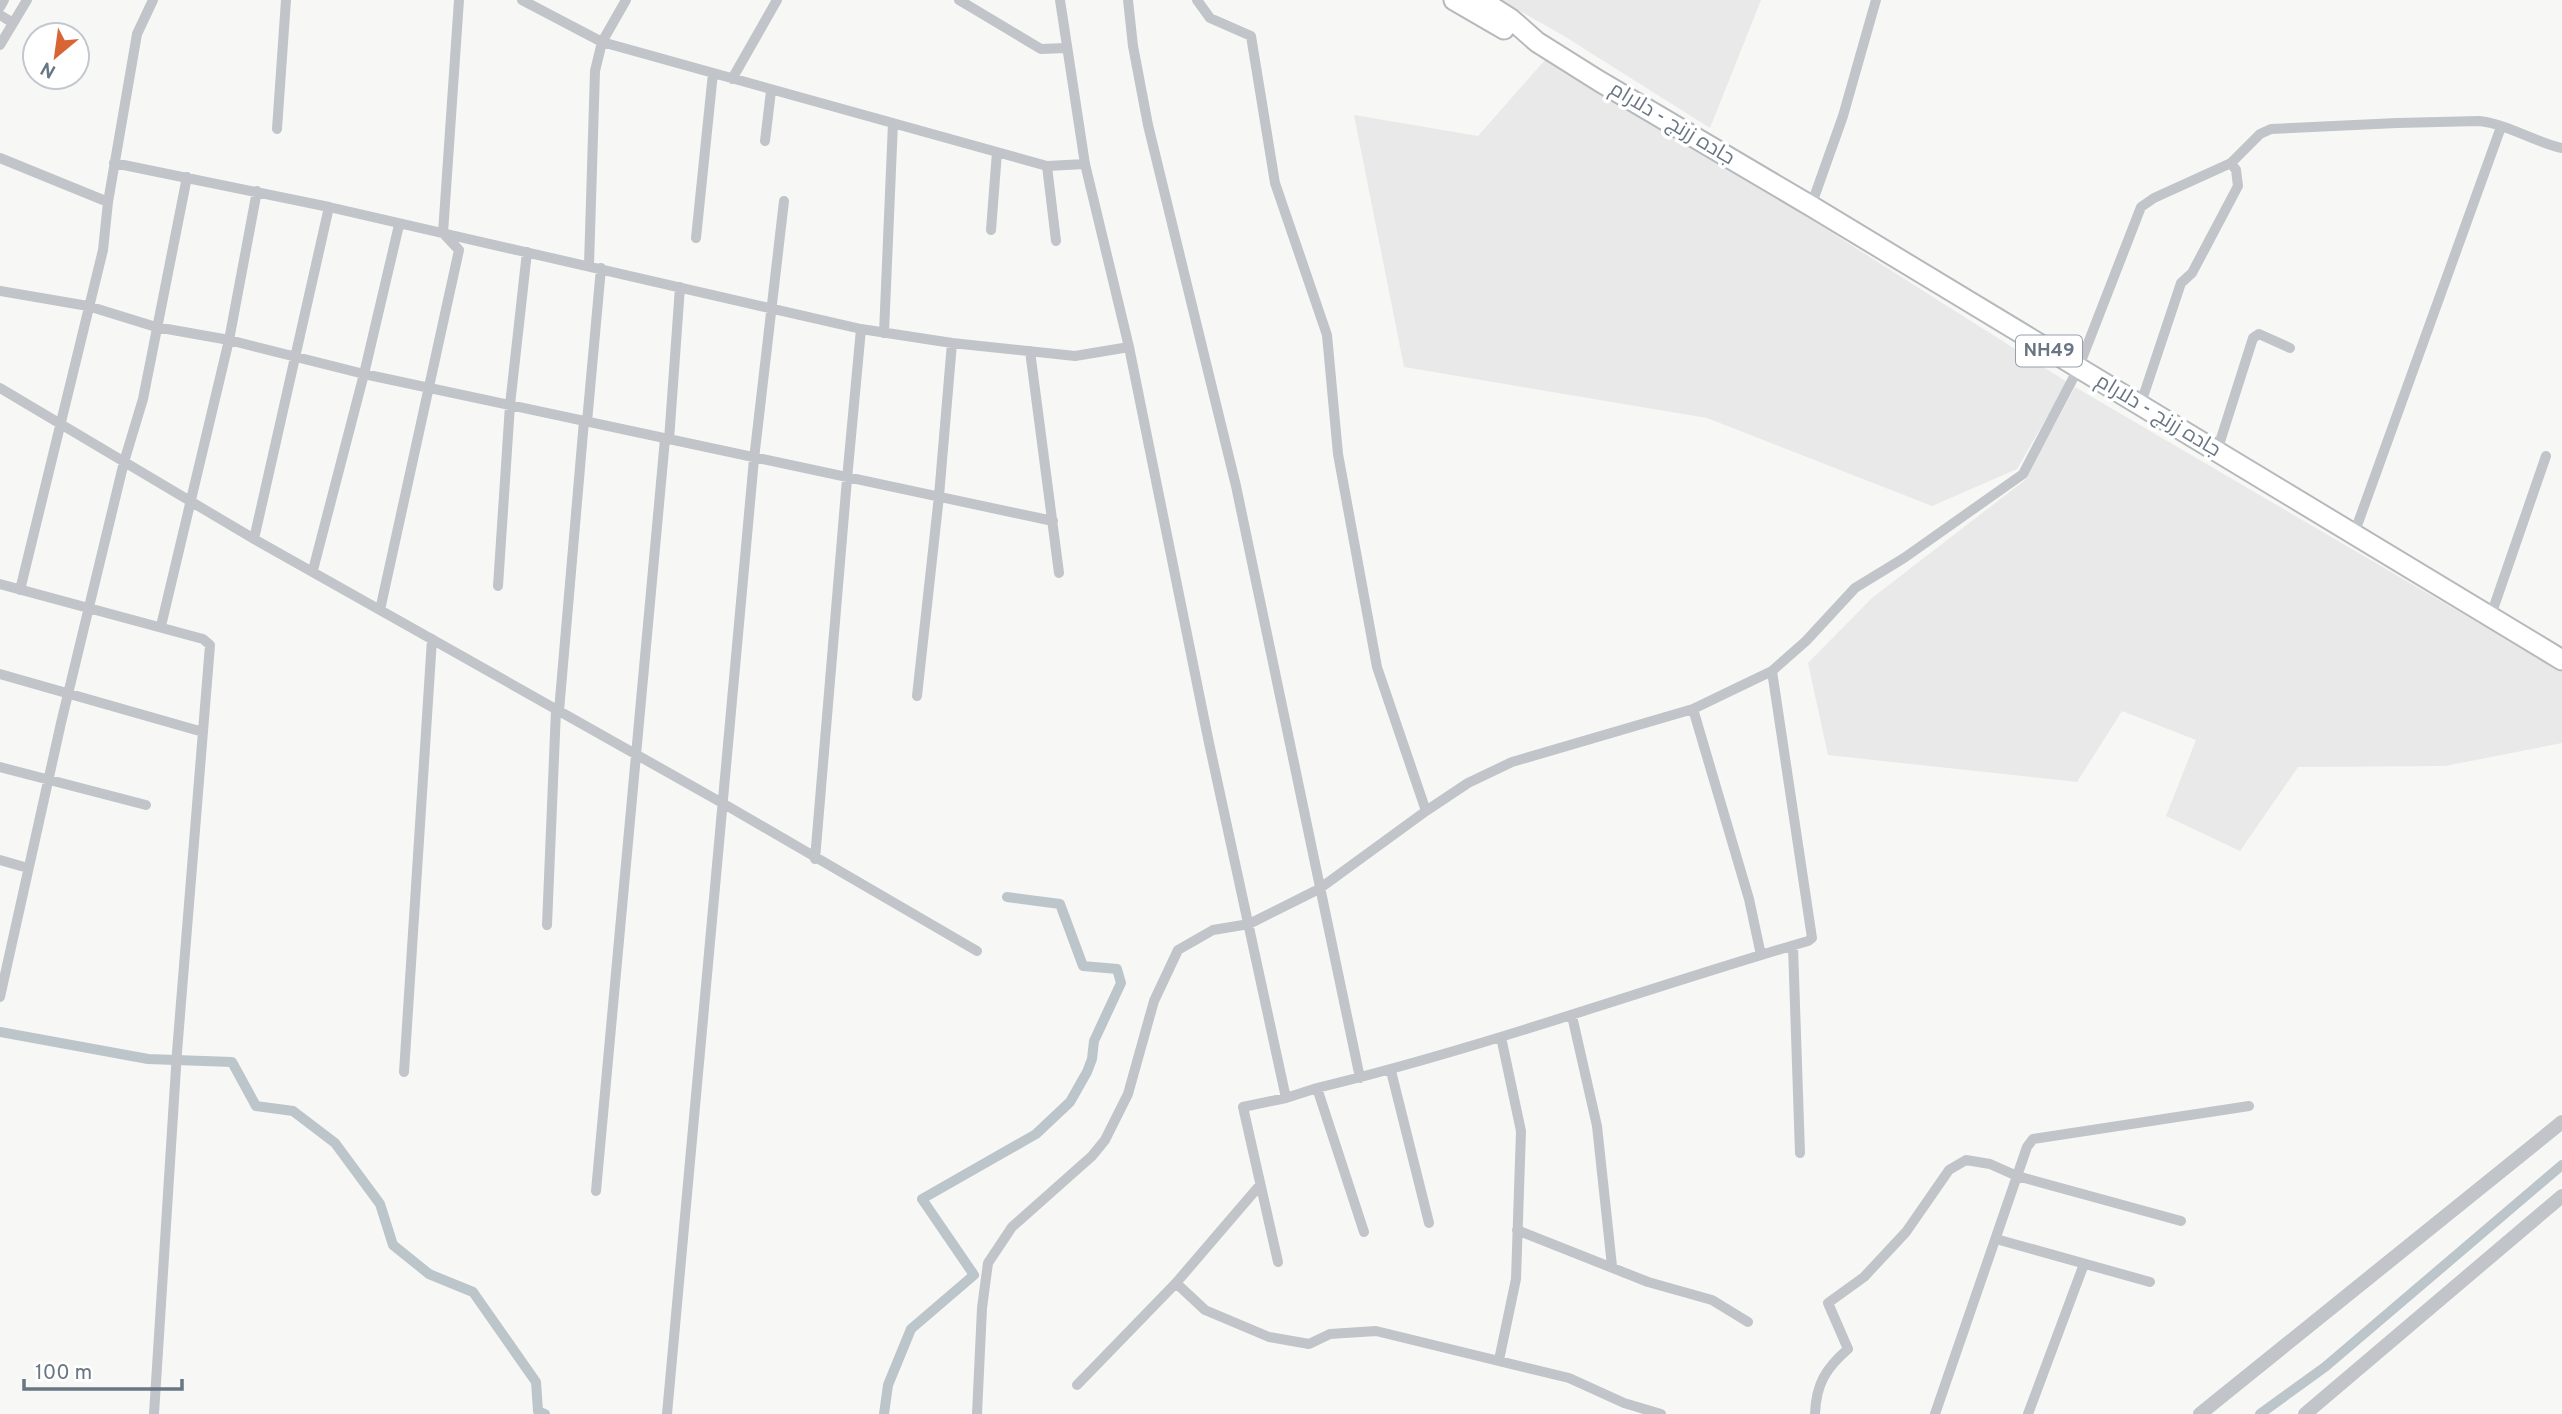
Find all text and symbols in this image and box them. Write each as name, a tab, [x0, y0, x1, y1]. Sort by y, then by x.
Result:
north arrow	[21, 21, 91, 91]
text: N	[37, 55, 61, 83]
street label: جاده زرنج - دلارام	[1604, 76, 1740, 172]
road number: NH49	[2016, 336, 2082, 366]
street label: جاده زرنج - دلارام	[2090, 368, 2226, 464]
scale bar	[24, 1348, 182, 1392]
text: 100 m	[35, 1360, 92, 1387]

